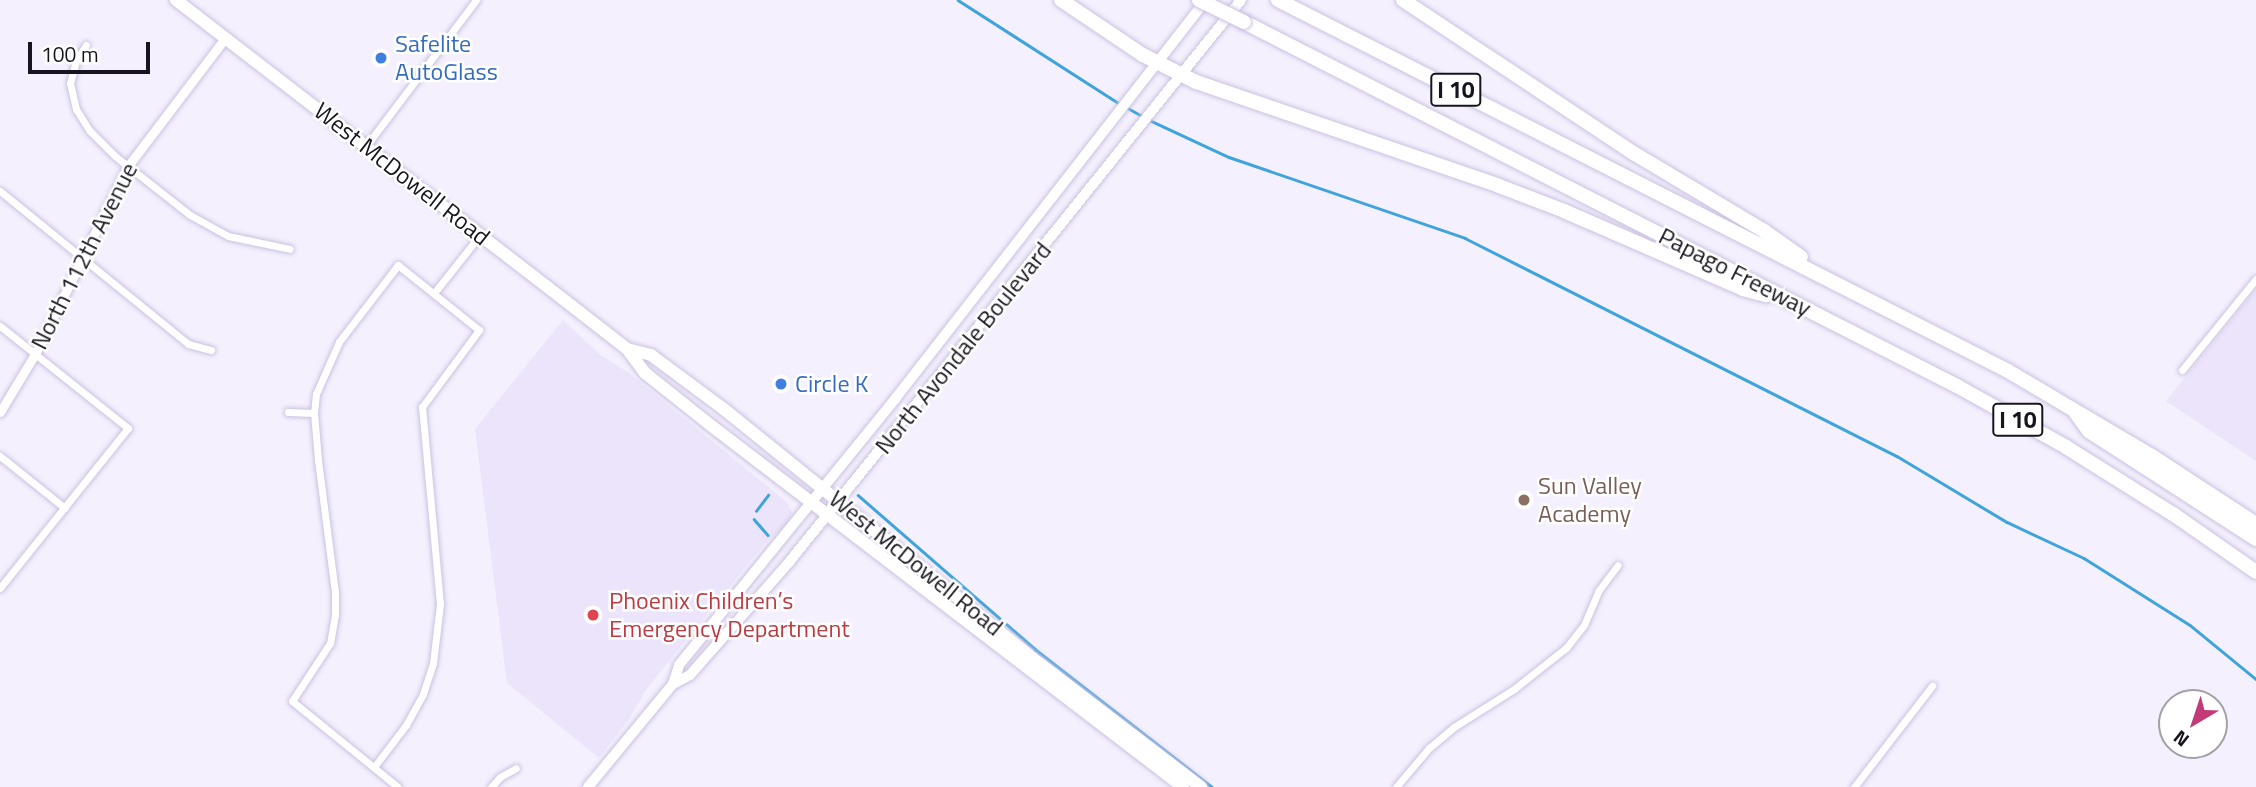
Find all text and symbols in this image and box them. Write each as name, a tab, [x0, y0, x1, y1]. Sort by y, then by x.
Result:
scale bar	[32, 28, 154, 72]
place label: Safelite AutoGlass	[395, 30, 498, 86]
text: 100 m	[41, 38, 98, 70]
marker: Safelite AutoGlass	[373, 50, 389, 66]
road number: I 10	[1430, 71, 1482, 110]
street label: West McDowell Road	[308, 96, 496, 252]
street label: North 112th Avenue	[24, 158, 144, 354]
street label: Papago Freeway	[1654, 221, 1816, 323]
street label: North Avondale Boulevard	[869, 236, 1057, 460]
place label: Circle K	[795, 370, 868, 398]
marker: Circle K	[773, 376, 789, 392]
road number: I 10	[1992, 400, 2044, 440]
place label: Sun Valley Academy	[1538, 472, 1642, 528]
street label: West McDowell Road	[823, 484, 1009, 642]
marker: Sun Valley Academy	[1516, 492, 1532, 508]
place label: Phoenix Children’s Emergency Department	[609, 587, 850, 643]
marker: Phoenix Children’s Emergency Department	[583, 605, 603, 625]
north arrow	[2158, 689, 2228, 759]
text: N	[2166, 724, 2195, 755]

